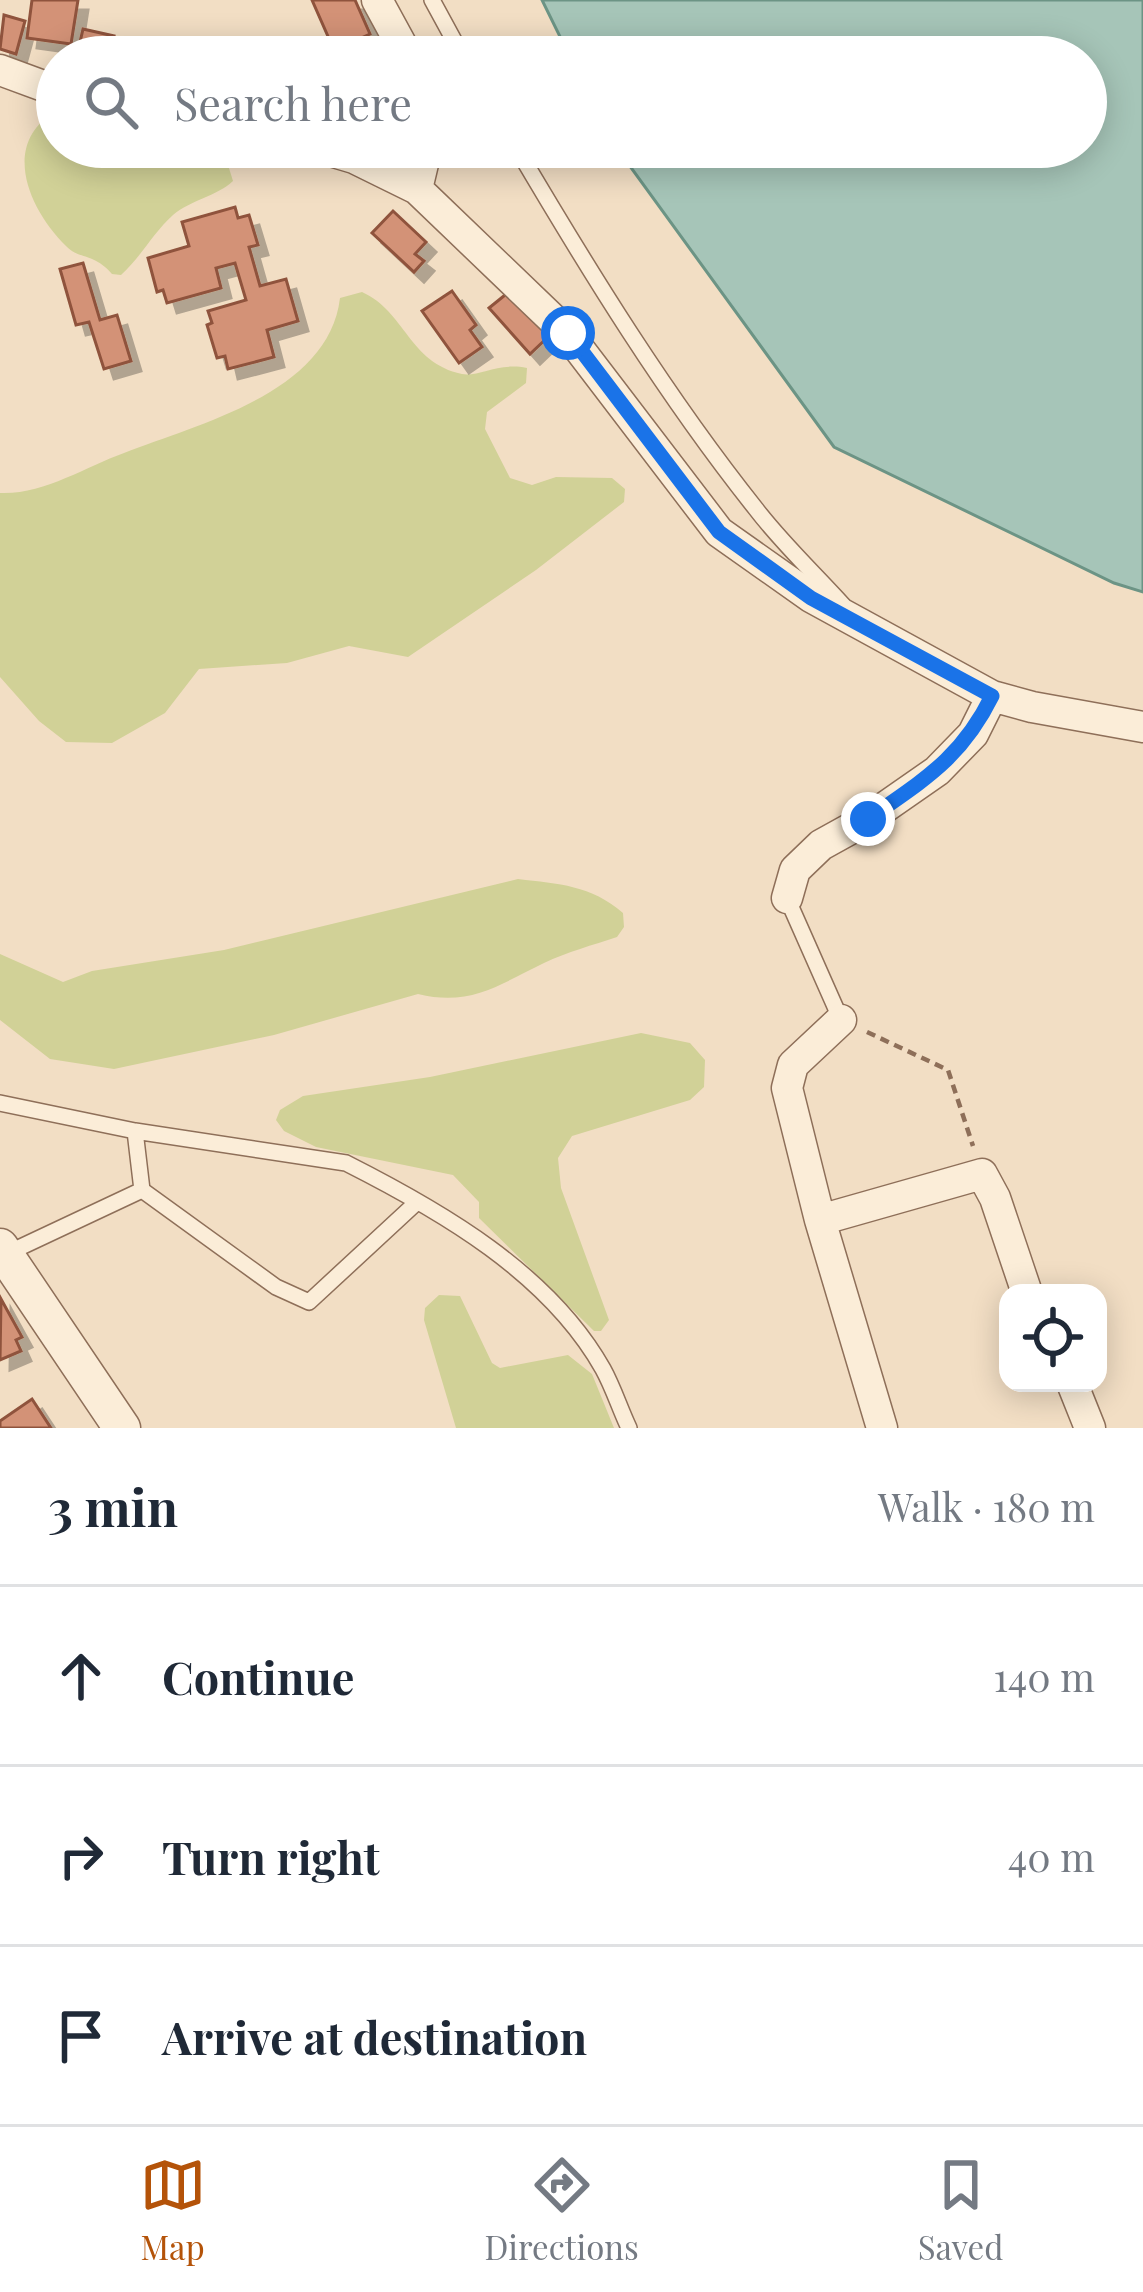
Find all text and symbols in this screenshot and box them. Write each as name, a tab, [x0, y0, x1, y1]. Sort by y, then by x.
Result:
search box	[36, 36, 1107, 168]
icon: search	[78, 69, 144, 135]
text: Search here	[174, 72, 412, 132]
route start	[541, 306, 595, 360]
route end	[841, 792, 895, 846]
map controls	[999, 1284, 1107, 1392]
button: locate	[999, 1284, 1107, 1392]
text: 3 min	[48, 1472, 178, 1540]
text: Walk · 180 m	[878, 1480, 1095, 1532]
icon: ahead	[48, 1643, 114, 1709]
text: Continue	[162, 1646, 354, 1706]
text: 140 m	[994, 1650, 1095, 1702]
icon: right	[48, 1823, 114, 1889]
text: Turn right	[162, 1826, 380, 1886]
text: 40 m	[1008, 1830, 1095, 1882]
icon: arrive	[48, 2003, 114, 2069]
text: Arrive at destination	[162, 2006, 587, 2066]
tab: Map	[140, 2152, 206, 2268]
tab: Directions	[485, 2152, 639, 2268]
tab: Saved	[918, 2152, 1004, 2268]

